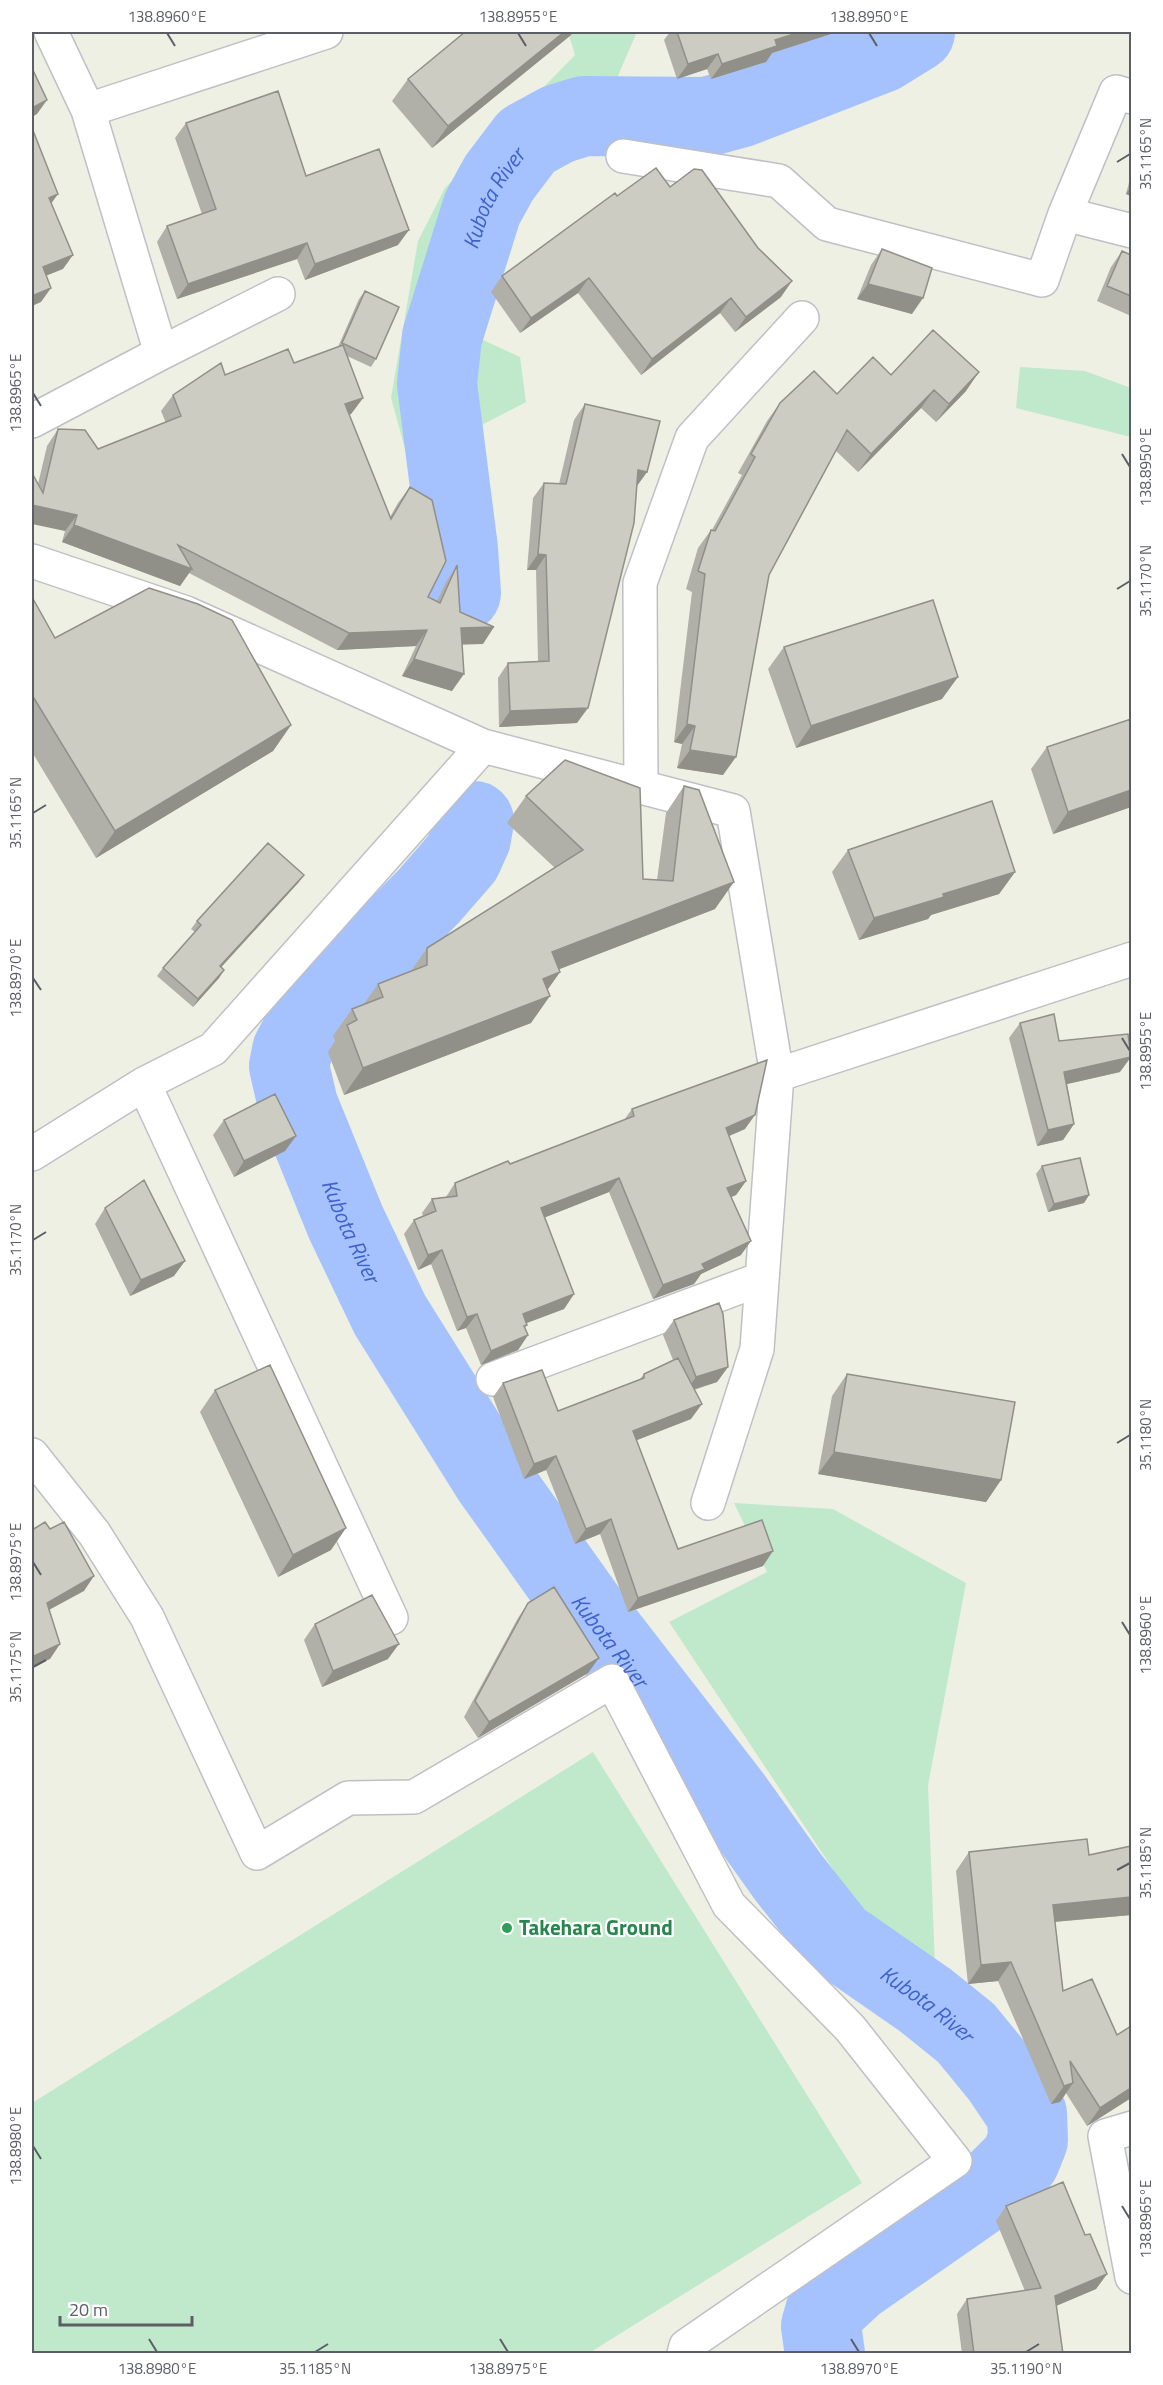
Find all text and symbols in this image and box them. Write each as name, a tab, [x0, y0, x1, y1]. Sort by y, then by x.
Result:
text: 138.8960°E	[128, 5, 206, 28]
text: 138.8955°E	[479, 5, 557, 28]
text: 138.8950°E	[830, 5, 908, 28]
text: 35.1165°N	[1134, 118, 1157, 190]
water label: Kubota River	[454, 138, 535, 253]
text: 138.8965°E	[4, 354, 27, 432]
text: 138.8950°E	[1134, 428, 1157, 506]
text: 35.1170°N	[1134, 545, 1157, 617]
text: 35.1165°N	[4, 777, 27, 849]
text: 138.8970°E	[4, 939, 27, 1017]
text: 138.8955°E	[1134, 1012, 1157, 1090]
water label: Kubota River	[313, 1174, 390, 1291]
text: 35.1170°N	[4, 1204, 27, 1276]
text: 35.1180°N	[1134, 1399, 1157, 1471]
text: 138.8975°E	[4, 1523, 27, 1601]
water label: Kubota River	[563, 1587, 659, 1697]
text: 138.8960°E	[1134, 1596, 1157, 1674]
text: 35.1175°N	[4, 1631, 27, 1703]
text: 35.1185°N	[1134, 1827, 1157, 1899]
place label: Takehara Ground	[519, 1911, 673, 1943]
marker: Takehara Ground	[500, 1921, 514, 1935]
water label: Kubota River	[873, 1957, 985, 2051]
text: 138.8980°E	[4, 2107, 27, 2185]
text: 138.8965°E	[1134, 2180, 1157, 2258]
scale bar	[60, 2289, 192, 2327]
text: 20 m	[69, 2296, 108, 2323]
text: 138.8980°E	[118, 2357, 196, 2380]
text: 35.1185°N	[279, 2357, 351, 2380]
text: 138.8975°E	[469, 2357, 547, 2380]
text: 138.8970°E	[820, 2357, 898, 2380]
text: 35.1190°N	[990, 2357, 1062, 2380]

